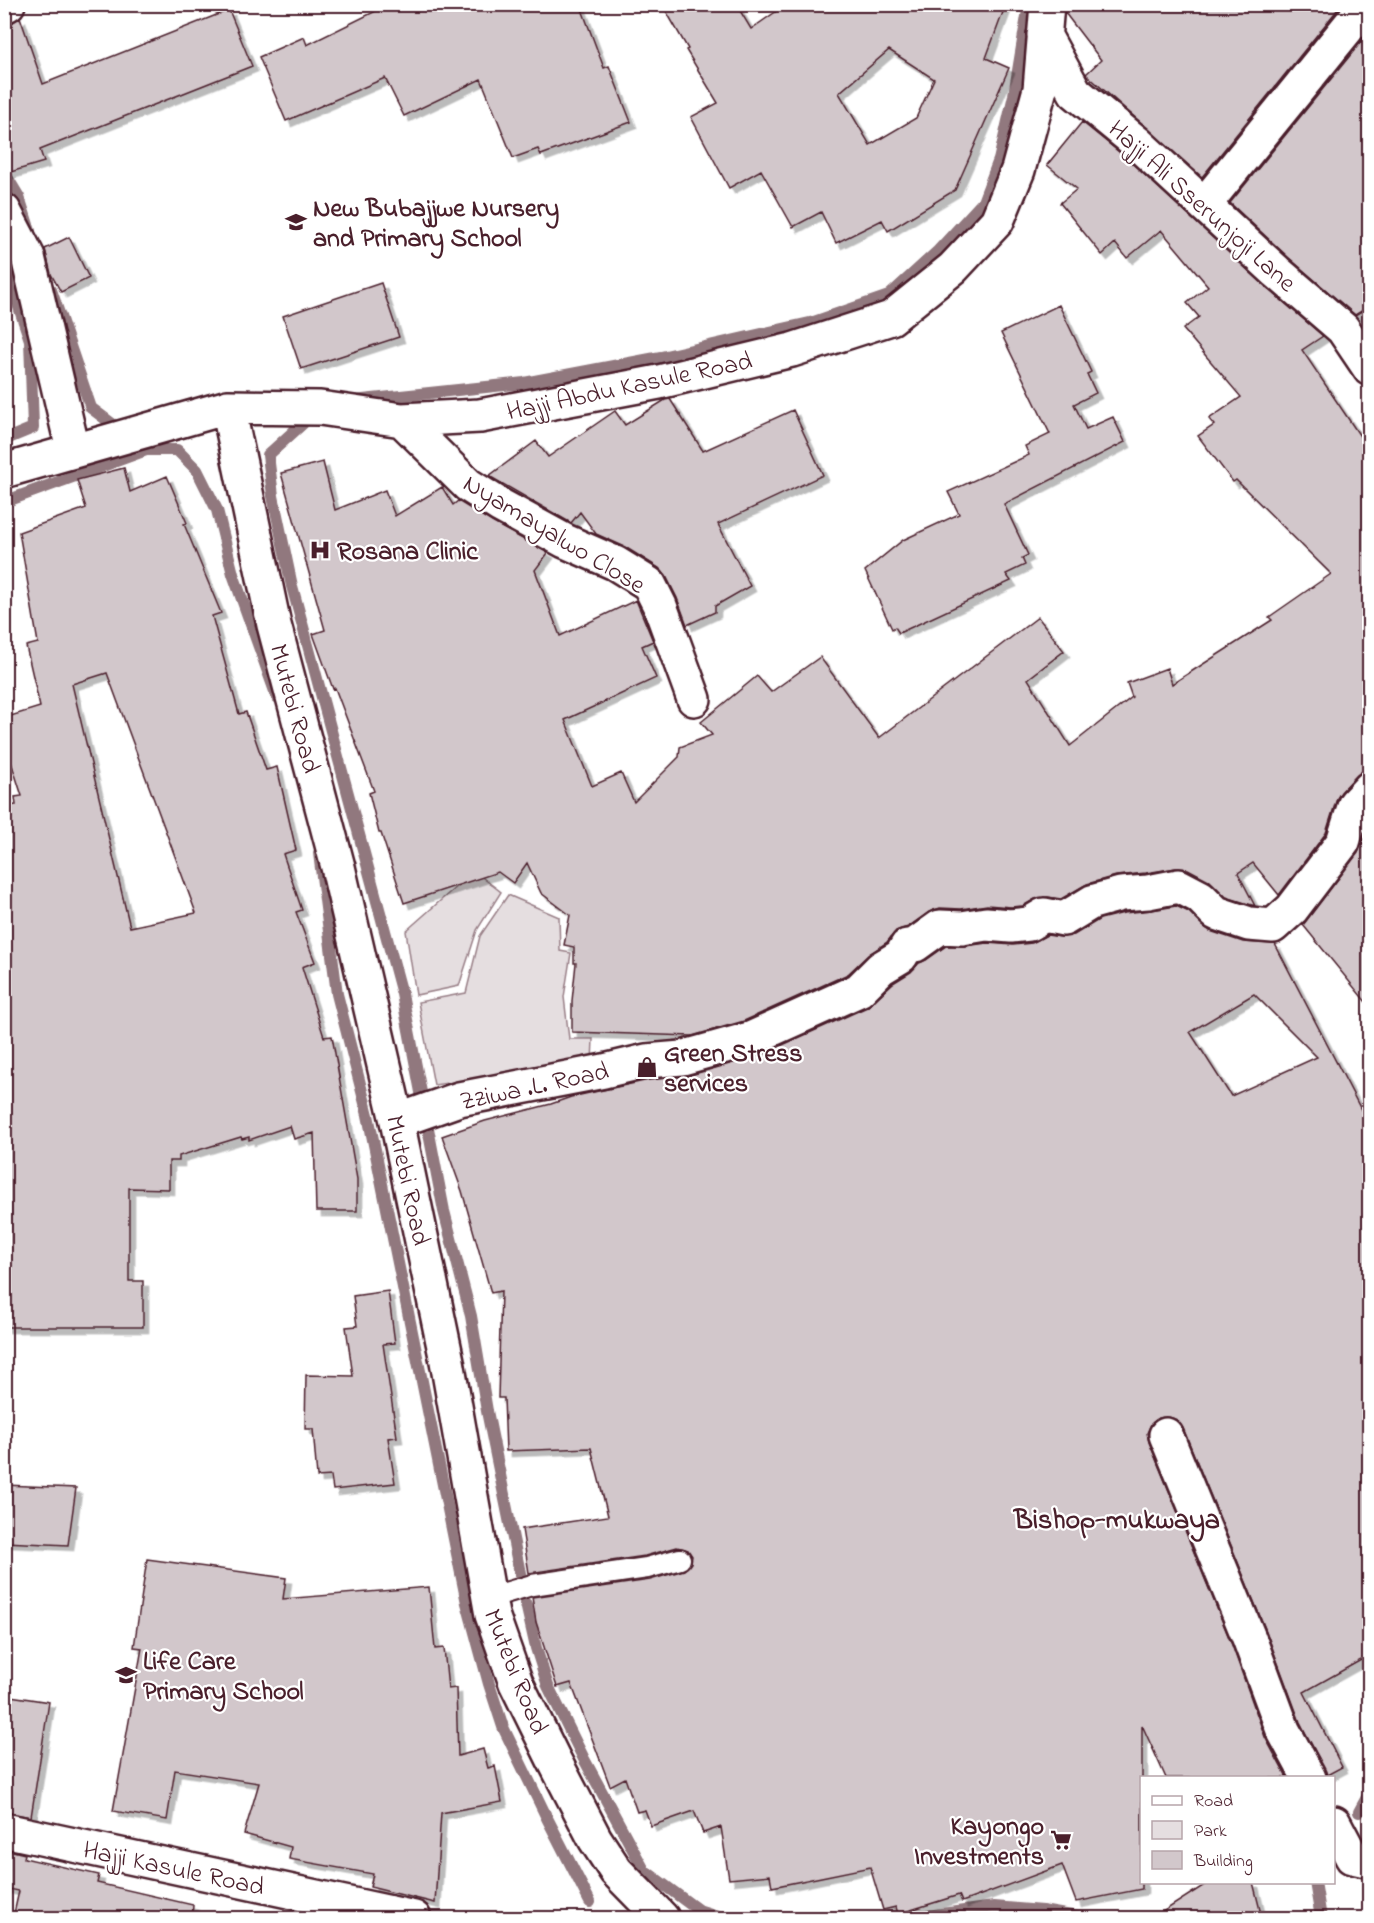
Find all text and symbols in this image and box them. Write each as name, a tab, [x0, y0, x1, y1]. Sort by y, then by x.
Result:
street label: Hajji Ali Sserunjoji Lane	[1098, 112, 1304, 303]
place label: New Bubajjwe Nursery and Primary School	[313, 191, 559, 259]
school or university icon: New Bubajjwe Nursery and Primary School	[284, 210, 308, 234]
street label: Hajji Abdu Kasule Road	[503, 343, 756, 433]
street label: Nyamayalwo Close	[455, 466, 652, 605]
place label: Rosana Clinic	[337, 534, 479, 572]
hospital icon: Rosana Clinic	[308, 538, 332, 562]
street label: Mutebi Road	[258, 640, 329, 778]
place label: Green Stress services	[664, 1036, 803, 1104]
street label: Zziwa .L. Road	[457, 1054, 613, 1122]
shop icon: Green Stress services	[635, 1055, 659, 1079]
street label: Mutebi Road	[374, 1112, 438, 1250]
district label: Bishop-mukwaya	[1012, 1501, 1220, 1542]
street label: Mutebi Road	[472, 1604, 557, 1741]
place label: Life Care Primary School	[143, 1644, 304, 1712]
school or university icon: Life Care Primary School	[114, 1663, 138, 1687]
legend	[1140, 1776, 1335, 1884]
text: Road	[1194, 1789, 1233, 1815]
place label: Kayongo Investments	[914, 1809, 1044, 1877]
text: Park	[1194, 1819, 1227, 1845]
supermarket icon: Kayongo Investments	[1049, 1828, 1073, 1852]
street label: Hajji Kasule Road	[79, 1832, 268, 1908]
text: Building	[1193, 1849, 1253, 1876]

